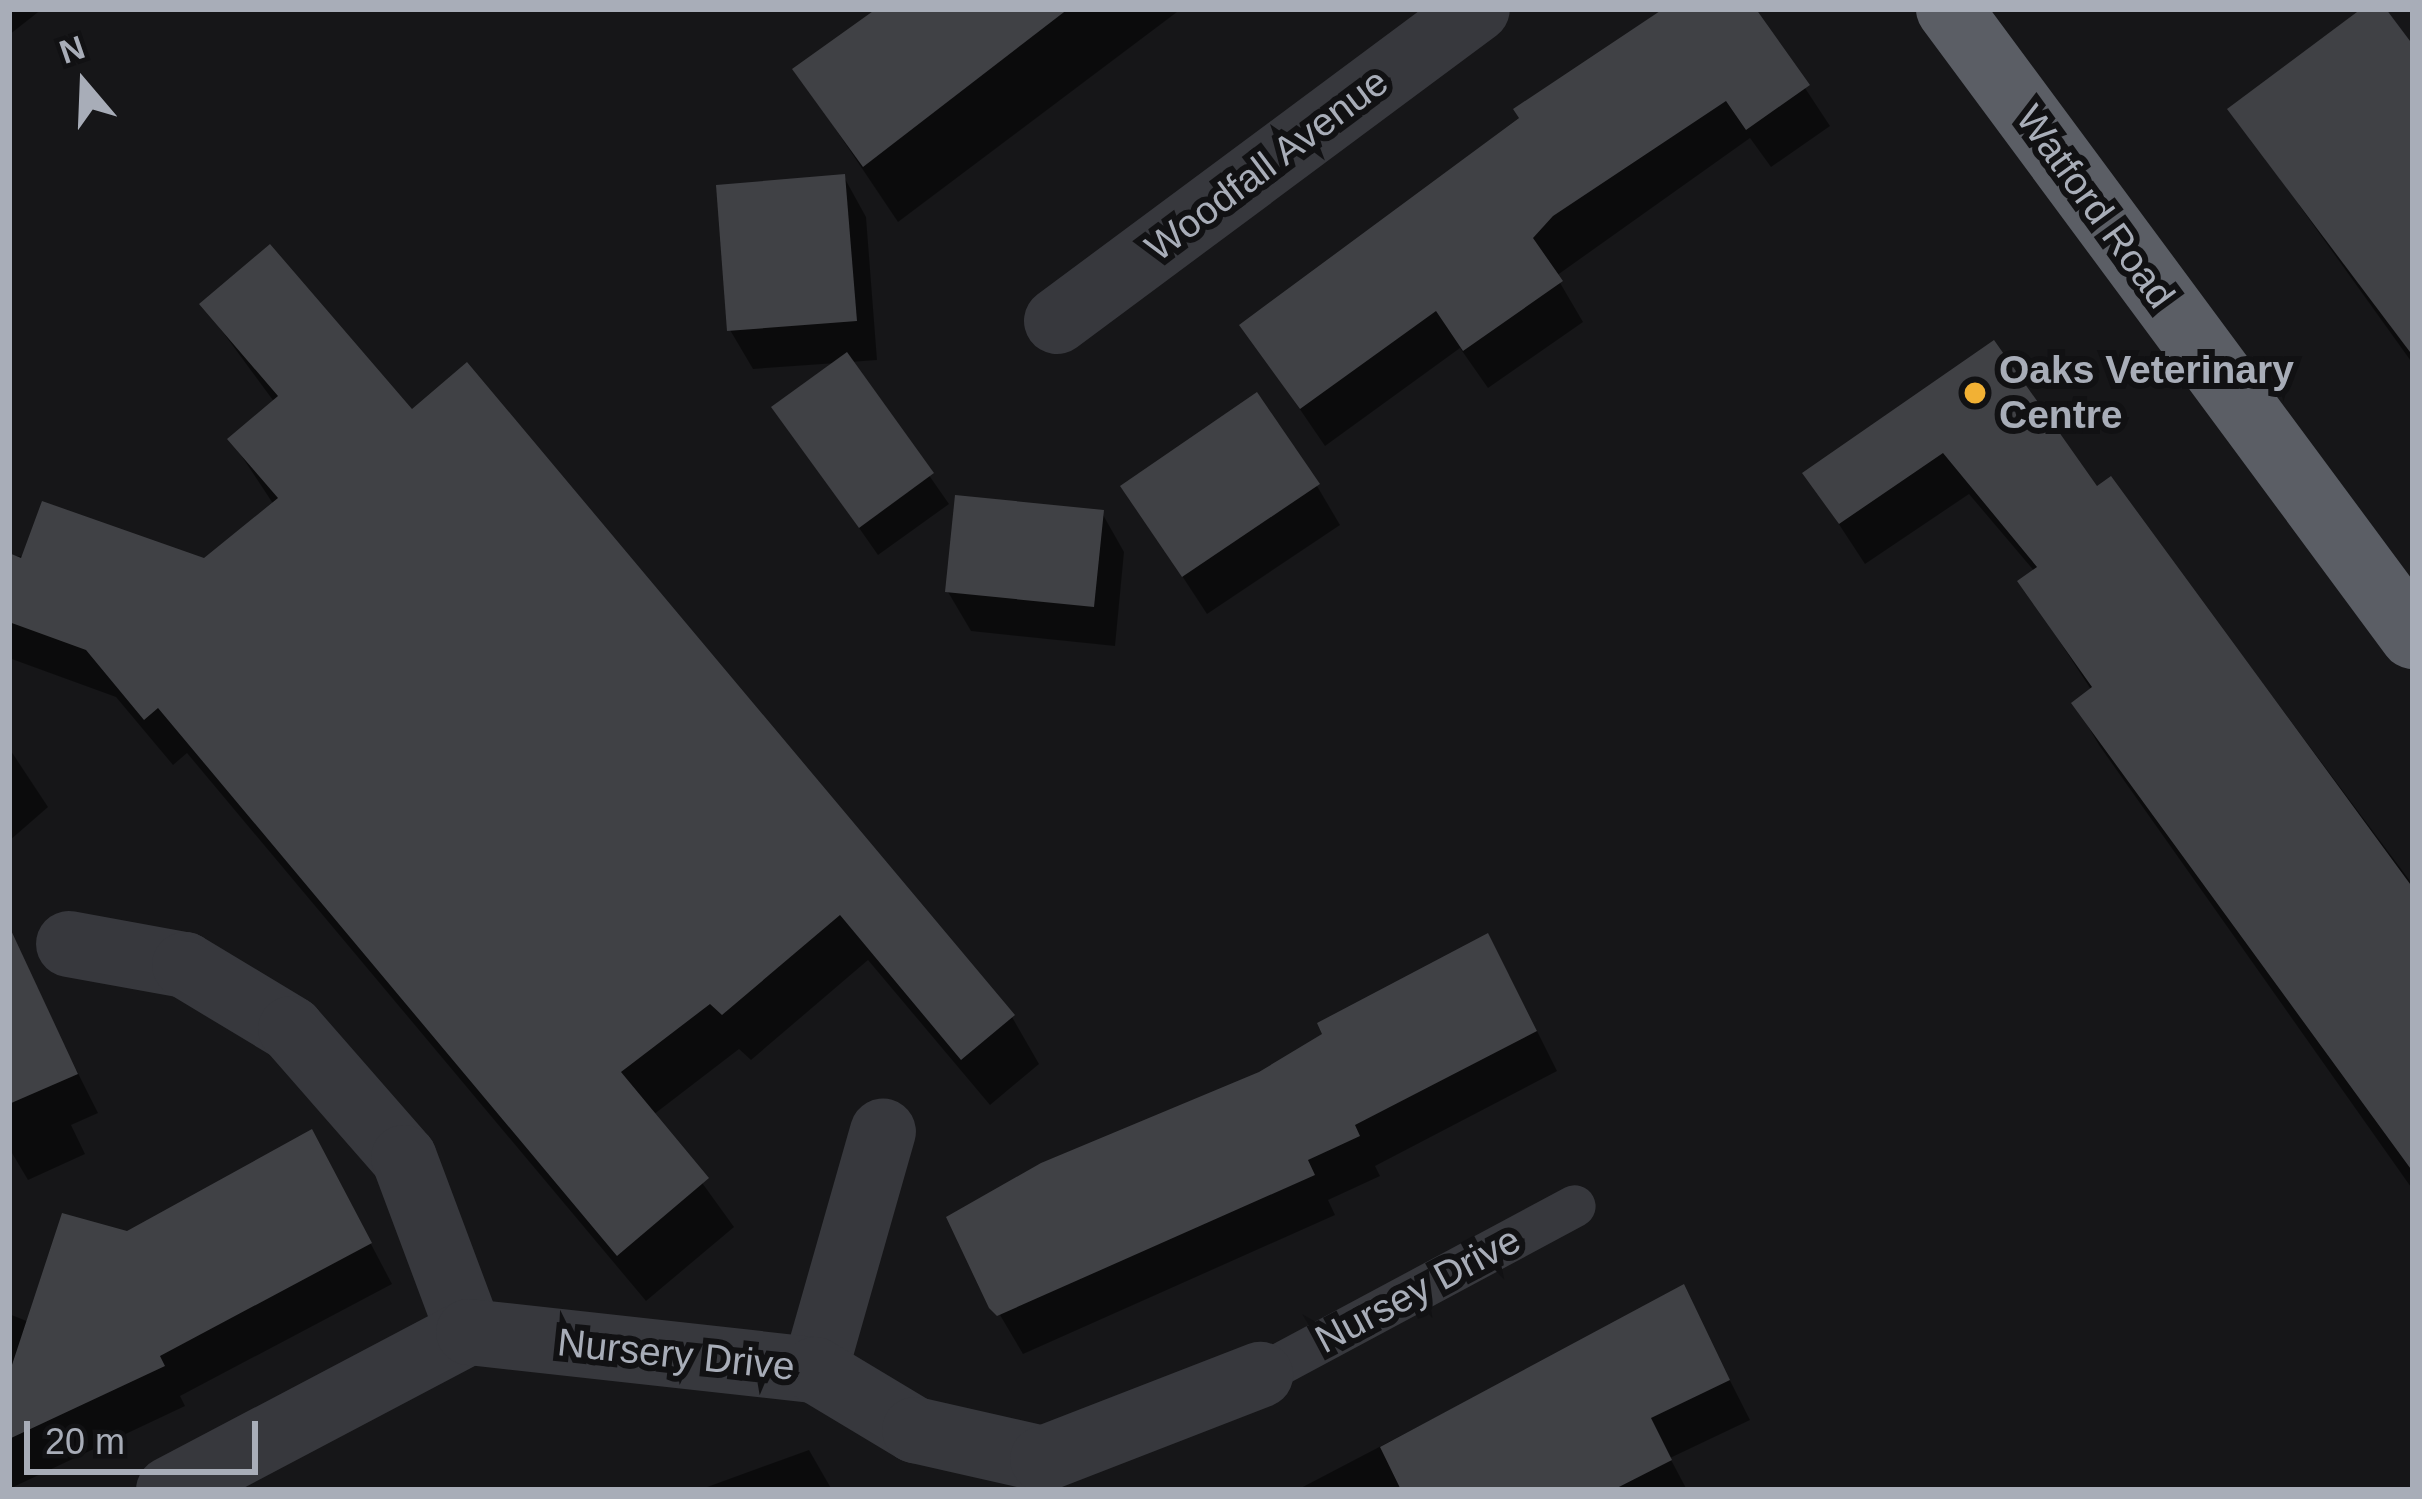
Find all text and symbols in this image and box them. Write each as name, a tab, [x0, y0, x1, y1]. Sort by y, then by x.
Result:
north arrow	[24, 24, 144, 144]
text: N	[55, 28, 89, 71]
street label: Woodfall Avenue	[1136, 58, 1398, 272]
street label: Watford Road	[2006, 97, 2184, 317]
place label: Oaks Veterinary Centre	[1999, 348, 2294, 439]
marker: Oaks Veterinary Centre	[1962, 380, 1988, 406]
street label: Nursey Drive	[1308, 1216, 1528, 1364]
street label: Nursery Drive	[555, 1319, 797, 1391]
scale bar	[30, 1397, 264, 1471]
text: 20 m	[45, 1421, 125, 1462]

